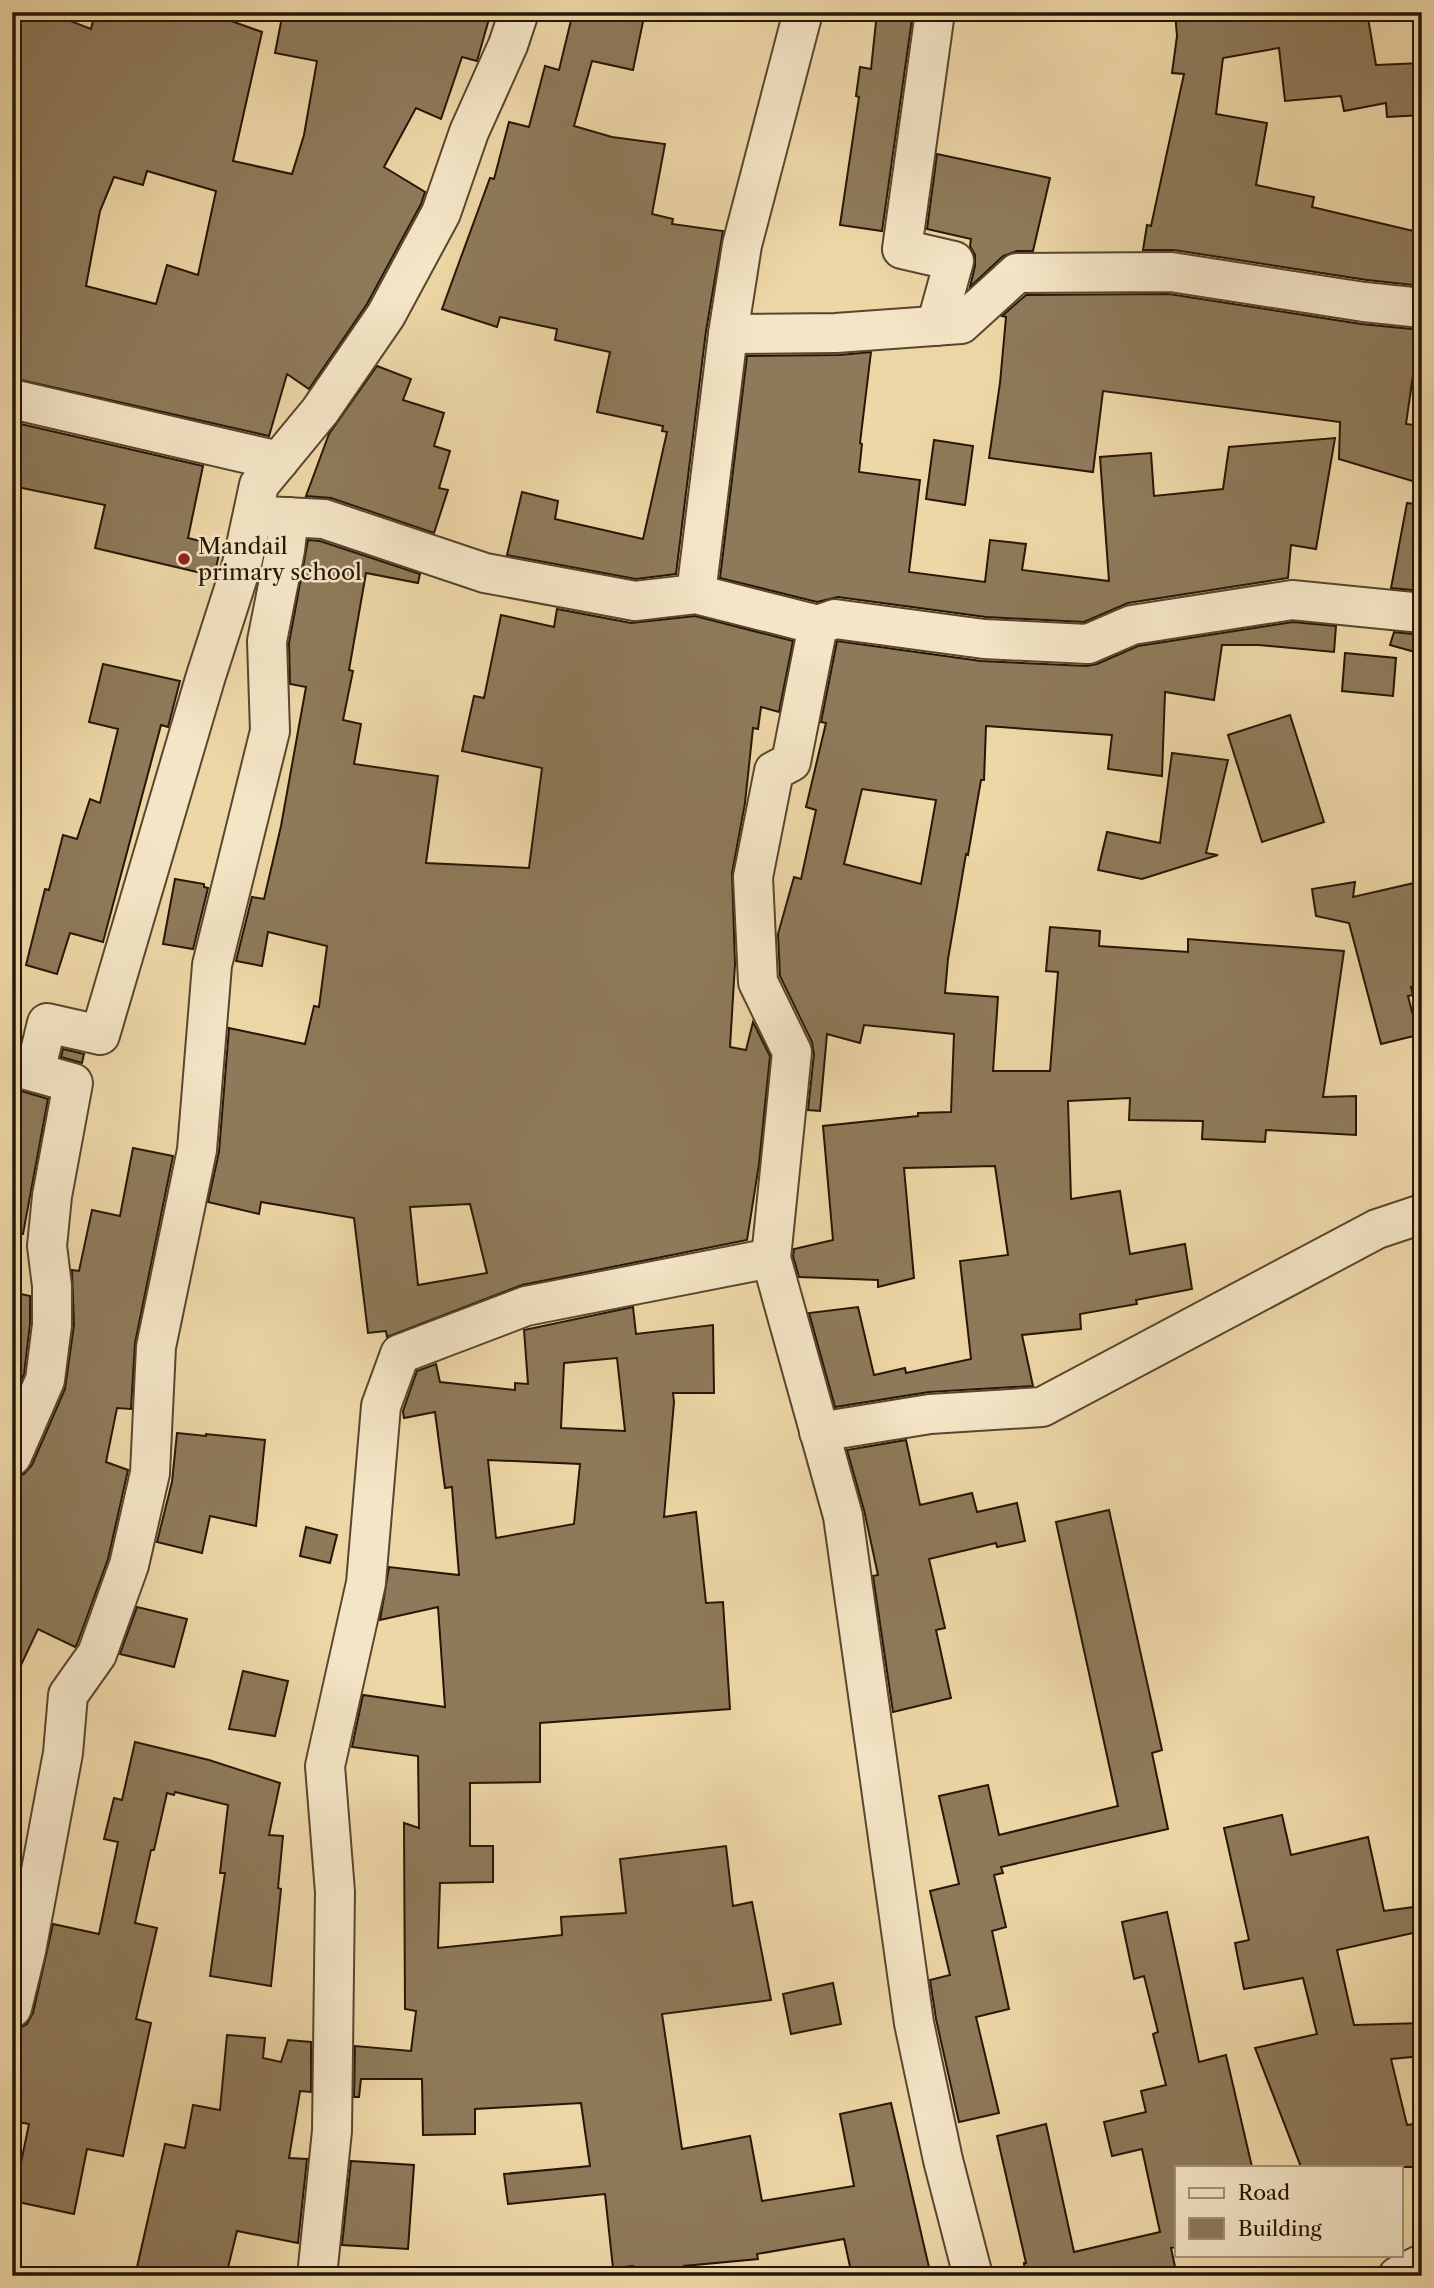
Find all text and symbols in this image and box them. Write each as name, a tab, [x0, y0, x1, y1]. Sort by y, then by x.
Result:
place label: Mandail primary school	[198, 532, 362, 586]
marker: Mandail primary school	[176, 551, 192, 567]
legend	[1175, 2166, 1402, 2256]
text: Road	[1238, 2180, 1290, 2205]
text: Building	[1238, 2216, 1323, 2241]

